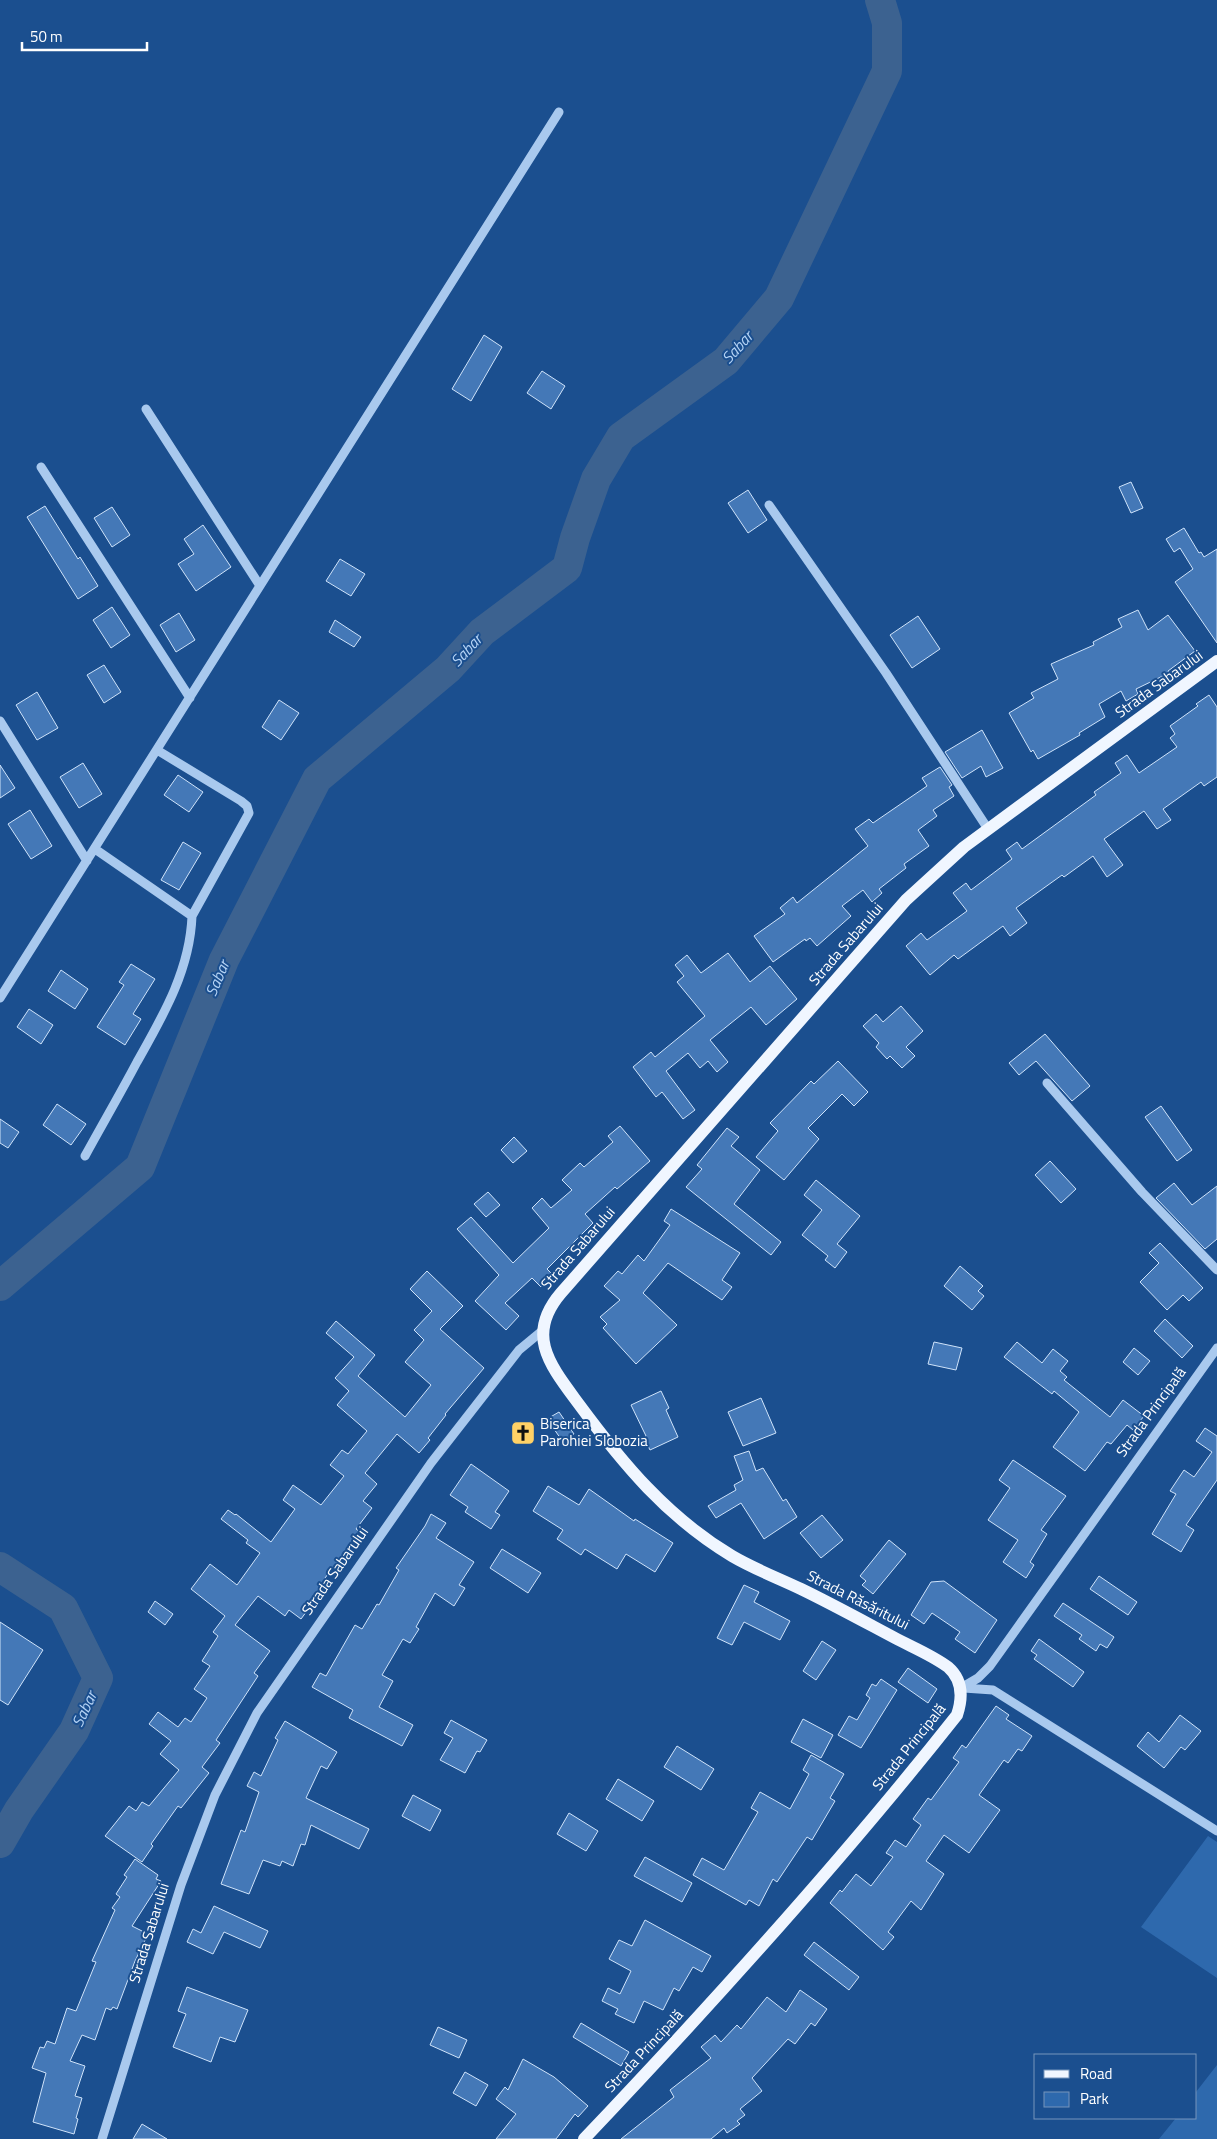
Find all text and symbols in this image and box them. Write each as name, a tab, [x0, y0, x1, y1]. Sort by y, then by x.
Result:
scale bar	[22, 20, 148, 52]
text: 50 m	[30, 25, 63, 48]
water label: Sabar	[716, 324, 760, 369]
water label: Sabar	[445, 627, 489, 672]
street label: Strada Sabarului	[1110, 644, 1207, 723]
street label: Strada Sabarului	[803, 897, 888, 990]
water label: Sabar	[199, 954, 236, 1000]
street label: Strada Sabarului	[535, 1201, 620, 1294]
street label: Strada Principală	[1110, 1362, 1191, 1462]
place label: Biserica Parohiei Slobozia	[540, 1412, 648, 1452]
church icon: Biserica Parohiei Slobozia	[510, 1420, 536, 1446]
street label: Strada Sabarului	[295, 1522, 374, 1620]
street label: Strada Răsăritului	[803, 1564, 914, 1635]
water label: Sabar	[65, 1685, 104, 1731]
street label: Strada Principală	[866, 1698, 951, 1795]
street label: Strada Sabarului	[122, 1880, 175, 1986]
street label: Strada Principală	[599, 2004, 689, 2097]
legend	[1034, 2054, 1197, 2119]
text: Road	[1080, 2062, 1112, 2085]
text: Park	[1080, 2087, 1109, 2110]

